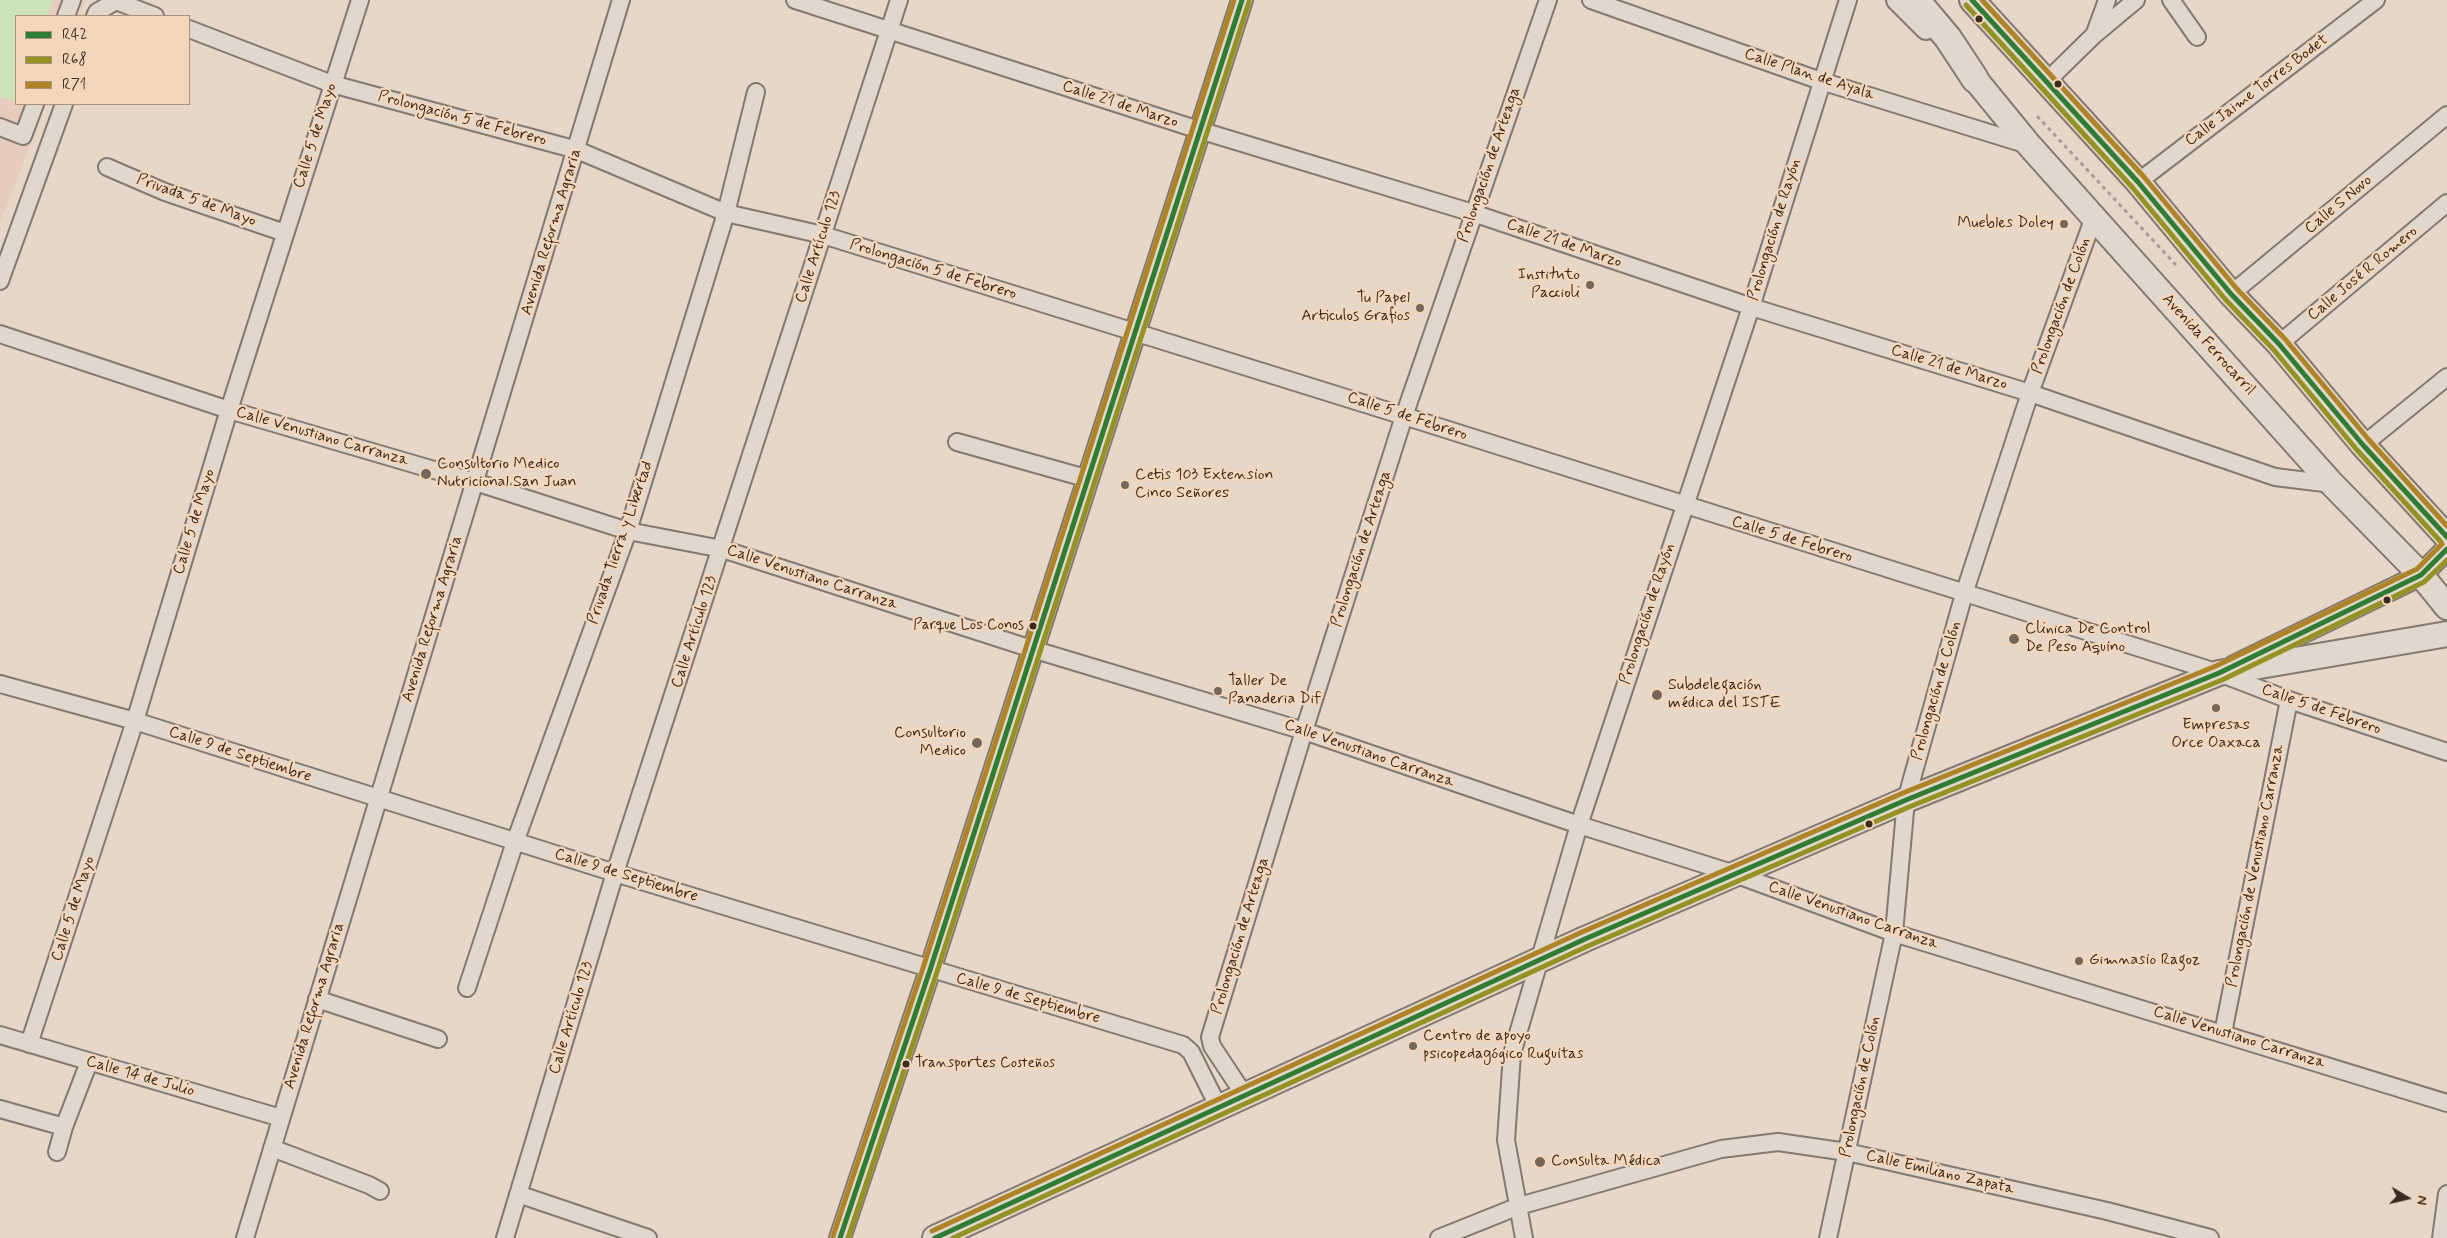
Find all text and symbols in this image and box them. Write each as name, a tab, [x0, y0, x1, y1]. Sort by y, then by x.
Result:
unlabelled marker	[1974, 14, 1984, 24]
legend	[15, 15, 190, 105]
text: R42	[62, 25, 87, 45]
street label: Calle Jaime Torres Bodet	[2182, 31, 2332, 151]
street label: Calle Plan de Ayala	[1741, 45, 1877, 105]
text: R68	[62, 50, 87, 70]
text: R71	[62, 75, 86, 95]
street label: Calle 21 de Marzo	[1060, 77, 1180, 133]
unlabelled marker	[2053, 79, 2063, 89]
street label: Calle 5 de Mayo	[290, 81, 342, 191]
street label: Prolongación de Arteaga	[1454, 85, 1526, 245]
street label: Prolongación 5 de Febrero	[376, 87, 548, 151]
street label: Avenida Reforma Agraria	[518, 146, 586, 318]
street label: Prolongación de Rayón	[1744, 157, 1806, 303]
street label: Privada 5 de Mayo	[134, 170, 258, 232]
street label: Calle S Novo	[2301, 171, 2377, 239]
street label: Calle Artículo 123	[792, 188, 846, 306]
place label: Muebles Doley	[1957, 214, 2054, 234]
street label: Calle 21 de Marzo	[1504, 215, 1624, 273]
marker: Muebles Doley	[2058, 218, 2070, 230]
street label: Calle José R Romero	[2304, 222, 2422, 326]
street label: Prolongación 5 de Febrero	[847, 235, 1019, 305]
street label: Prolongación de Colón	[2028, 235, 2096, 377]
place label: Instituto Paccioli	[1518, 266, 1580, 304]
marker: Instituto Paccioli	[1584, 279, 1596, 291]
place label: Tu Papel Articulos Grafios	[1301, 289, 1410, 327]
street label: Avenida Ferrocarril	[2157, 290, 2259, 400]
marker: Tu Papel Articulos Grafios	[1414, 302, 1426, 314]
street label: Calle 21 de Marzo	[1888, 341, 2010, 395]
street label: Calle 5 de Febrero	[1344, 389, 1470, 445]
street label: Calle Venustiano Carranza	[233, 403, 411, 471]
place label: Consultorio Medico Nutricional San Juan	[437, 455, 577, 493]
street label: Privada Tierra y Libertad	[584, 459, 658, 627]
place label: Cetis 103 Extension Cinco Señores	[1135, 466, 1274, 504]
street label: Calle 5 de Mayo	[170, 467, 220, 577]
marker: Consultorio Medico Nutricional San Juan	[419, 467, 433, 481]
street label: Prolongación de Arteaga	[1328, 468, 1396, 630]
marker: Cetis 103 Extension Cinco Señores	[1119, 479, 1131, 491]
street label: Calle 5 de Febrero	[1729, 513, 1855, 567]
street label: Avenida Reforma Agraria	[399, 533, 467, 705]
street label: Calle Venustiano Carranza	[724, 541, 900, 615]
street label: Prolongación de Rayón	[1616, 541, 1680, 687]
street label: Calle Artículo 123	[668, 573, 722, 691]
unlabelled marker	[2382, 595, 2392, 605]
place label: Parque Los Conos	[913, 617, 1024, 635]
street label: Prolongación de Colón	[1908, 619, 1966, 763]
place label: Clinica De Control De Peso Aquino	[2025, 620, 2151, 658]
marker: Parque Los Conos	[1028, 621, 1038, 631]
marker: Clinica De Control De Peso Aquino	[2007, 632, 2021, 646]
place label: Taller De Panaderia Dif	[1228, 672, 1321, 710]
place label: Subdelegación médica del ISTE	[1668, 676, 1781, 714]
street label: Calle 5 de Febrero	[2259, 681, 2383, 739]
marker: Taller De Panaderia Dif	[1212, 685, 1224, 697]
marker: Subdelegación médica del ISTE	[1650, 688, 1664, 702]
marker: Empresas Orce Oaxaca	[2210, 702, 2222, 714]
street label: Calle Venustiano Carranza	[1281, 716, 1457, 792]
place label: Empresas Orce Oaxaca	[2171, 716, 2261, 754]
street label: Calle 9 de Septiembre	[166, 723, 314, 787]
place label: Consultorio Medico	[894, 724, 966, 762]
marker: Consultorio Medico	[970, 736, 984, 750]
street label: Prolongación de Venustiano Carranza	[2223, 743, 2289, 989]
unlabelled marker	[1864, 819, 1874, 829]
street label: Calle 9 de Septiembre	[552, 845, 700, 907]
street label: Calle 5 de Mayo	[48, 854, 100, 964]
street label: Prolongación de Arteaga	[1208, 855, 1274, 1017]
street label: Calle Venustiano Carranza	[1765, 878, 1941, 954]
street label: Avenida Reforma Agraria	[281, 920, 349, 1092]
place label: Gimnasio Ragoz	[2089, 951, 2200, 971]
marker: Gimnasio Ragoz	[2073, 955, 2085, 967]
street label: Calle Artículo 123	[546, 959, 598, 1077]
street label: Calle 9 de Septiembre	[954, 969, 1102, 1029]
street label: Calle Venustiano Carranza	[2151, 1003, 2327, 1073]
street label: Prolongación de Colón	[1837, 1015, 1885, 1159]
place label: Centro de apoyo psicopedagógico Ruguitas	[1423, 1027, 1584, 1065]
marker: Centro de apoyo psicopedagógico Ruguitas	[1407, 1040, 1419, 1052]
street label: Calle 14 de Julio	[83, 1052, 197, 1102]
place label: Transportes Costeños	[915, 1055, 1055, 1073]
marker: Transportes Costeños	[901, 1059, 911, 1069]
street label: Calle Emiliano Zapata	[1864, 1147, 2016, 1199]
place label: Consulta Médica	[1551, 1152, 1661, 1172]
marker: Consulta Médica	[1533, 1155, 1547, 1169]
north arrow	[2382, 1173, 2432, 1223]
text: N	[2412, 1194, 2431, 1206]

